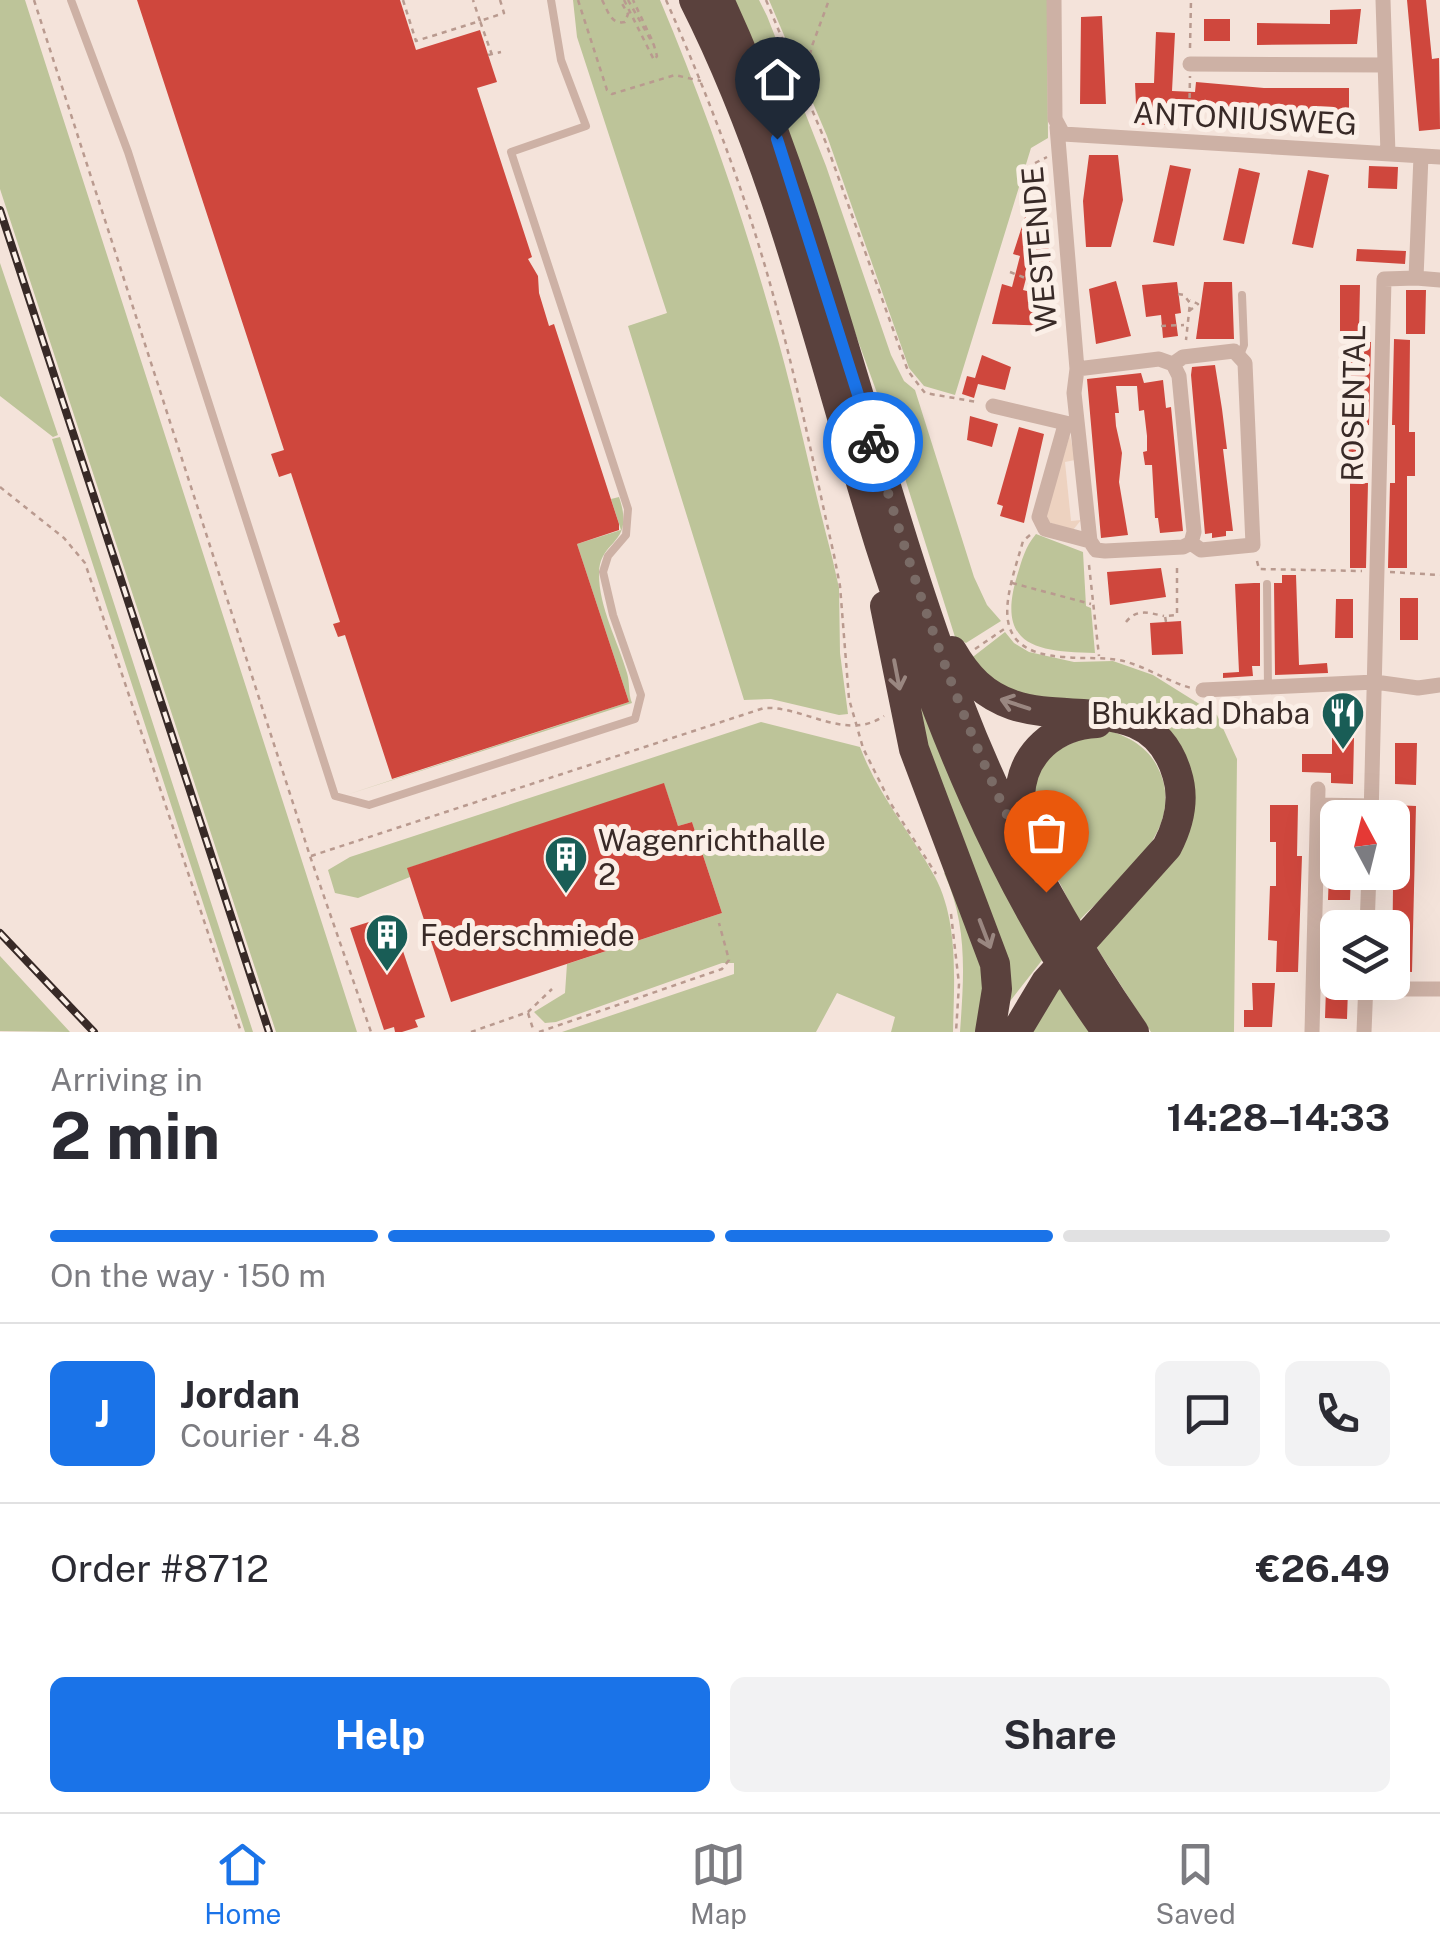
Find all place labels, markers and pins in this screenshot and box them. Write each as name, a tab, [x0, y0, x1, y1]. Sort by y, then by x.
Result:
pin	[735, 37, 820, 140]
restaurant icon: Bhukkad Dhaba	[1320, 690, 1366, 751]
place label: Bhukkad Dhaba	[1091, 695, 1310, 731]
pin	[1004, 790, 1089, 893]
place label: Wagenrichthalle 2	[598, 822, 826, 892]
building icon: Wagenrichthalle 2	[543, 834, 589, 895]
building icon: Federschmiede	[364, 912, 410, 973]
place label: Federschmiede	[420, 917, 635, 953]

